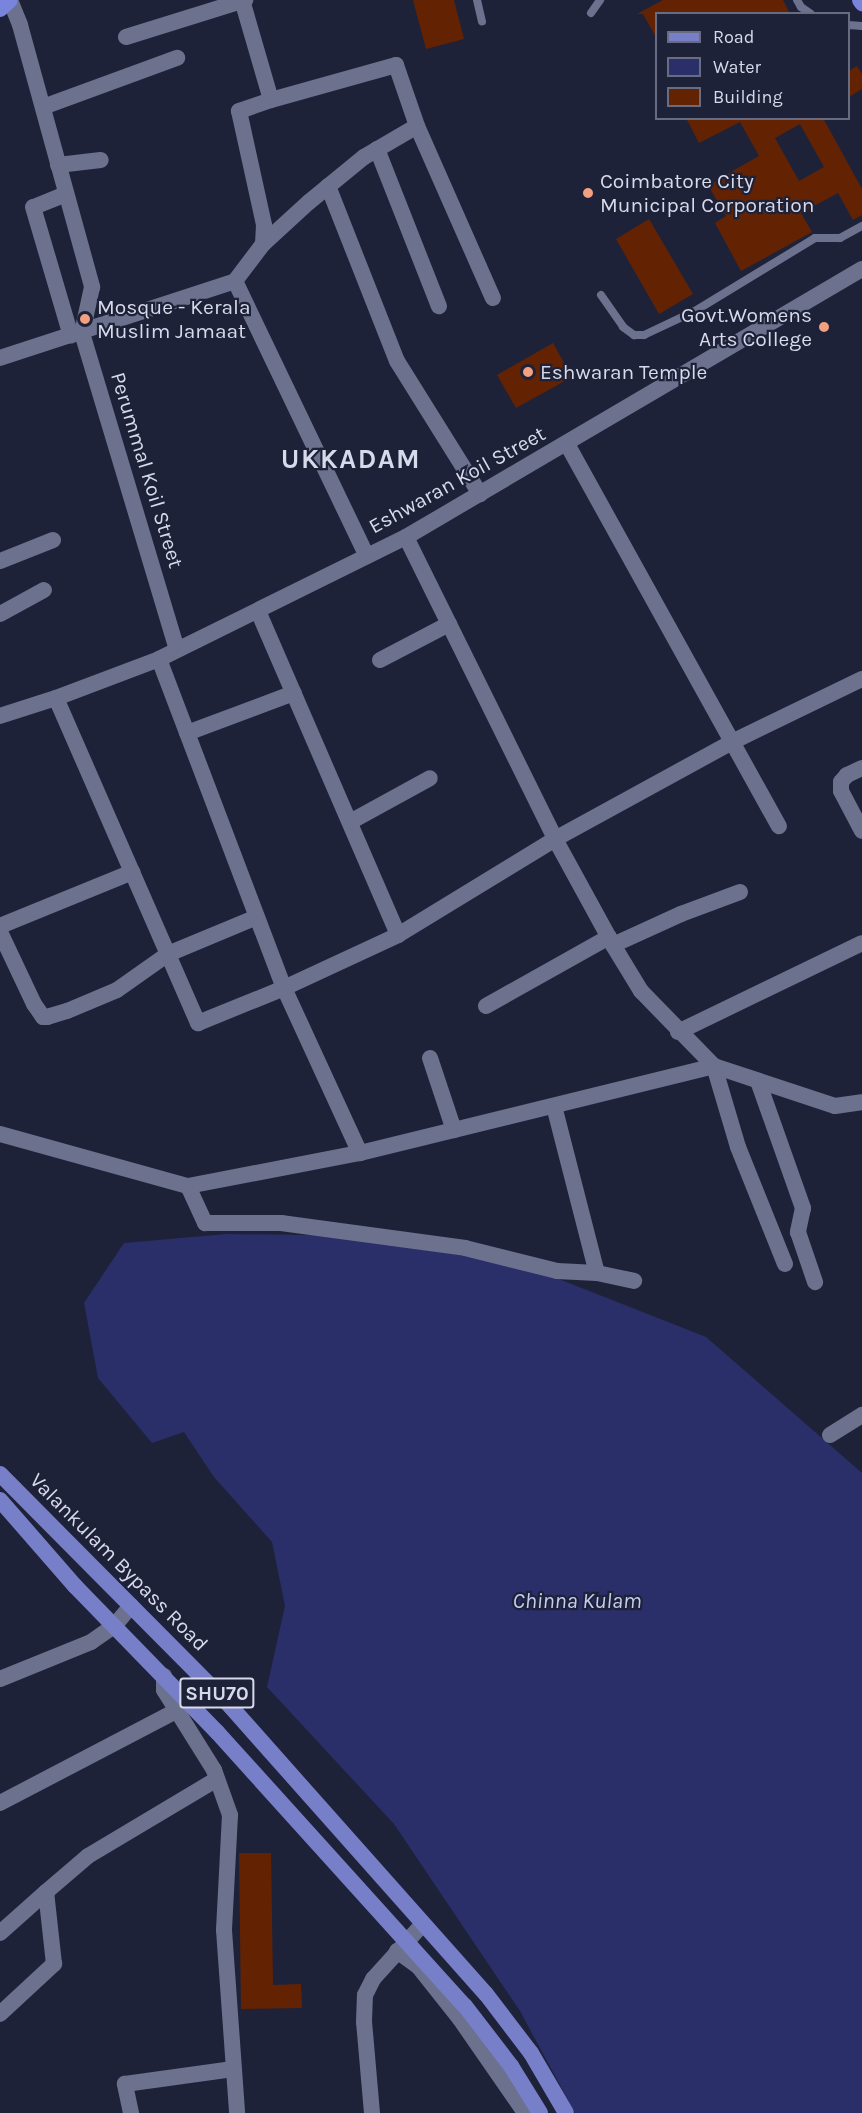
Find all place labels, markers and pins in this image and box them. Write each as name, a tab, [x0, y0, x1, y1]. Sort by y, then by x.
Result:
place label: Coimbatore City Municipal Corporation	[600, 168, 814, 218]
marker: Coimbatore City Municipal Corporation	[581, 186, 595, 200]
place label: Mosque - Kerala Muslim Jamaat	[97, 294, 250, 344]
place label: Govt.Womens Arts College	[681, 302, 812, 352]
marker: Mosque - Kerala Muslim Jamaat	[78, 312, 92, 326]
marker: Govt.Womens Arts College	[817, 320, 831, 334]
place label: Eshwaran Temple	[540, 359, 707, 385]
marker: Eshwaran Temple	[521, 365, 535, 379]

